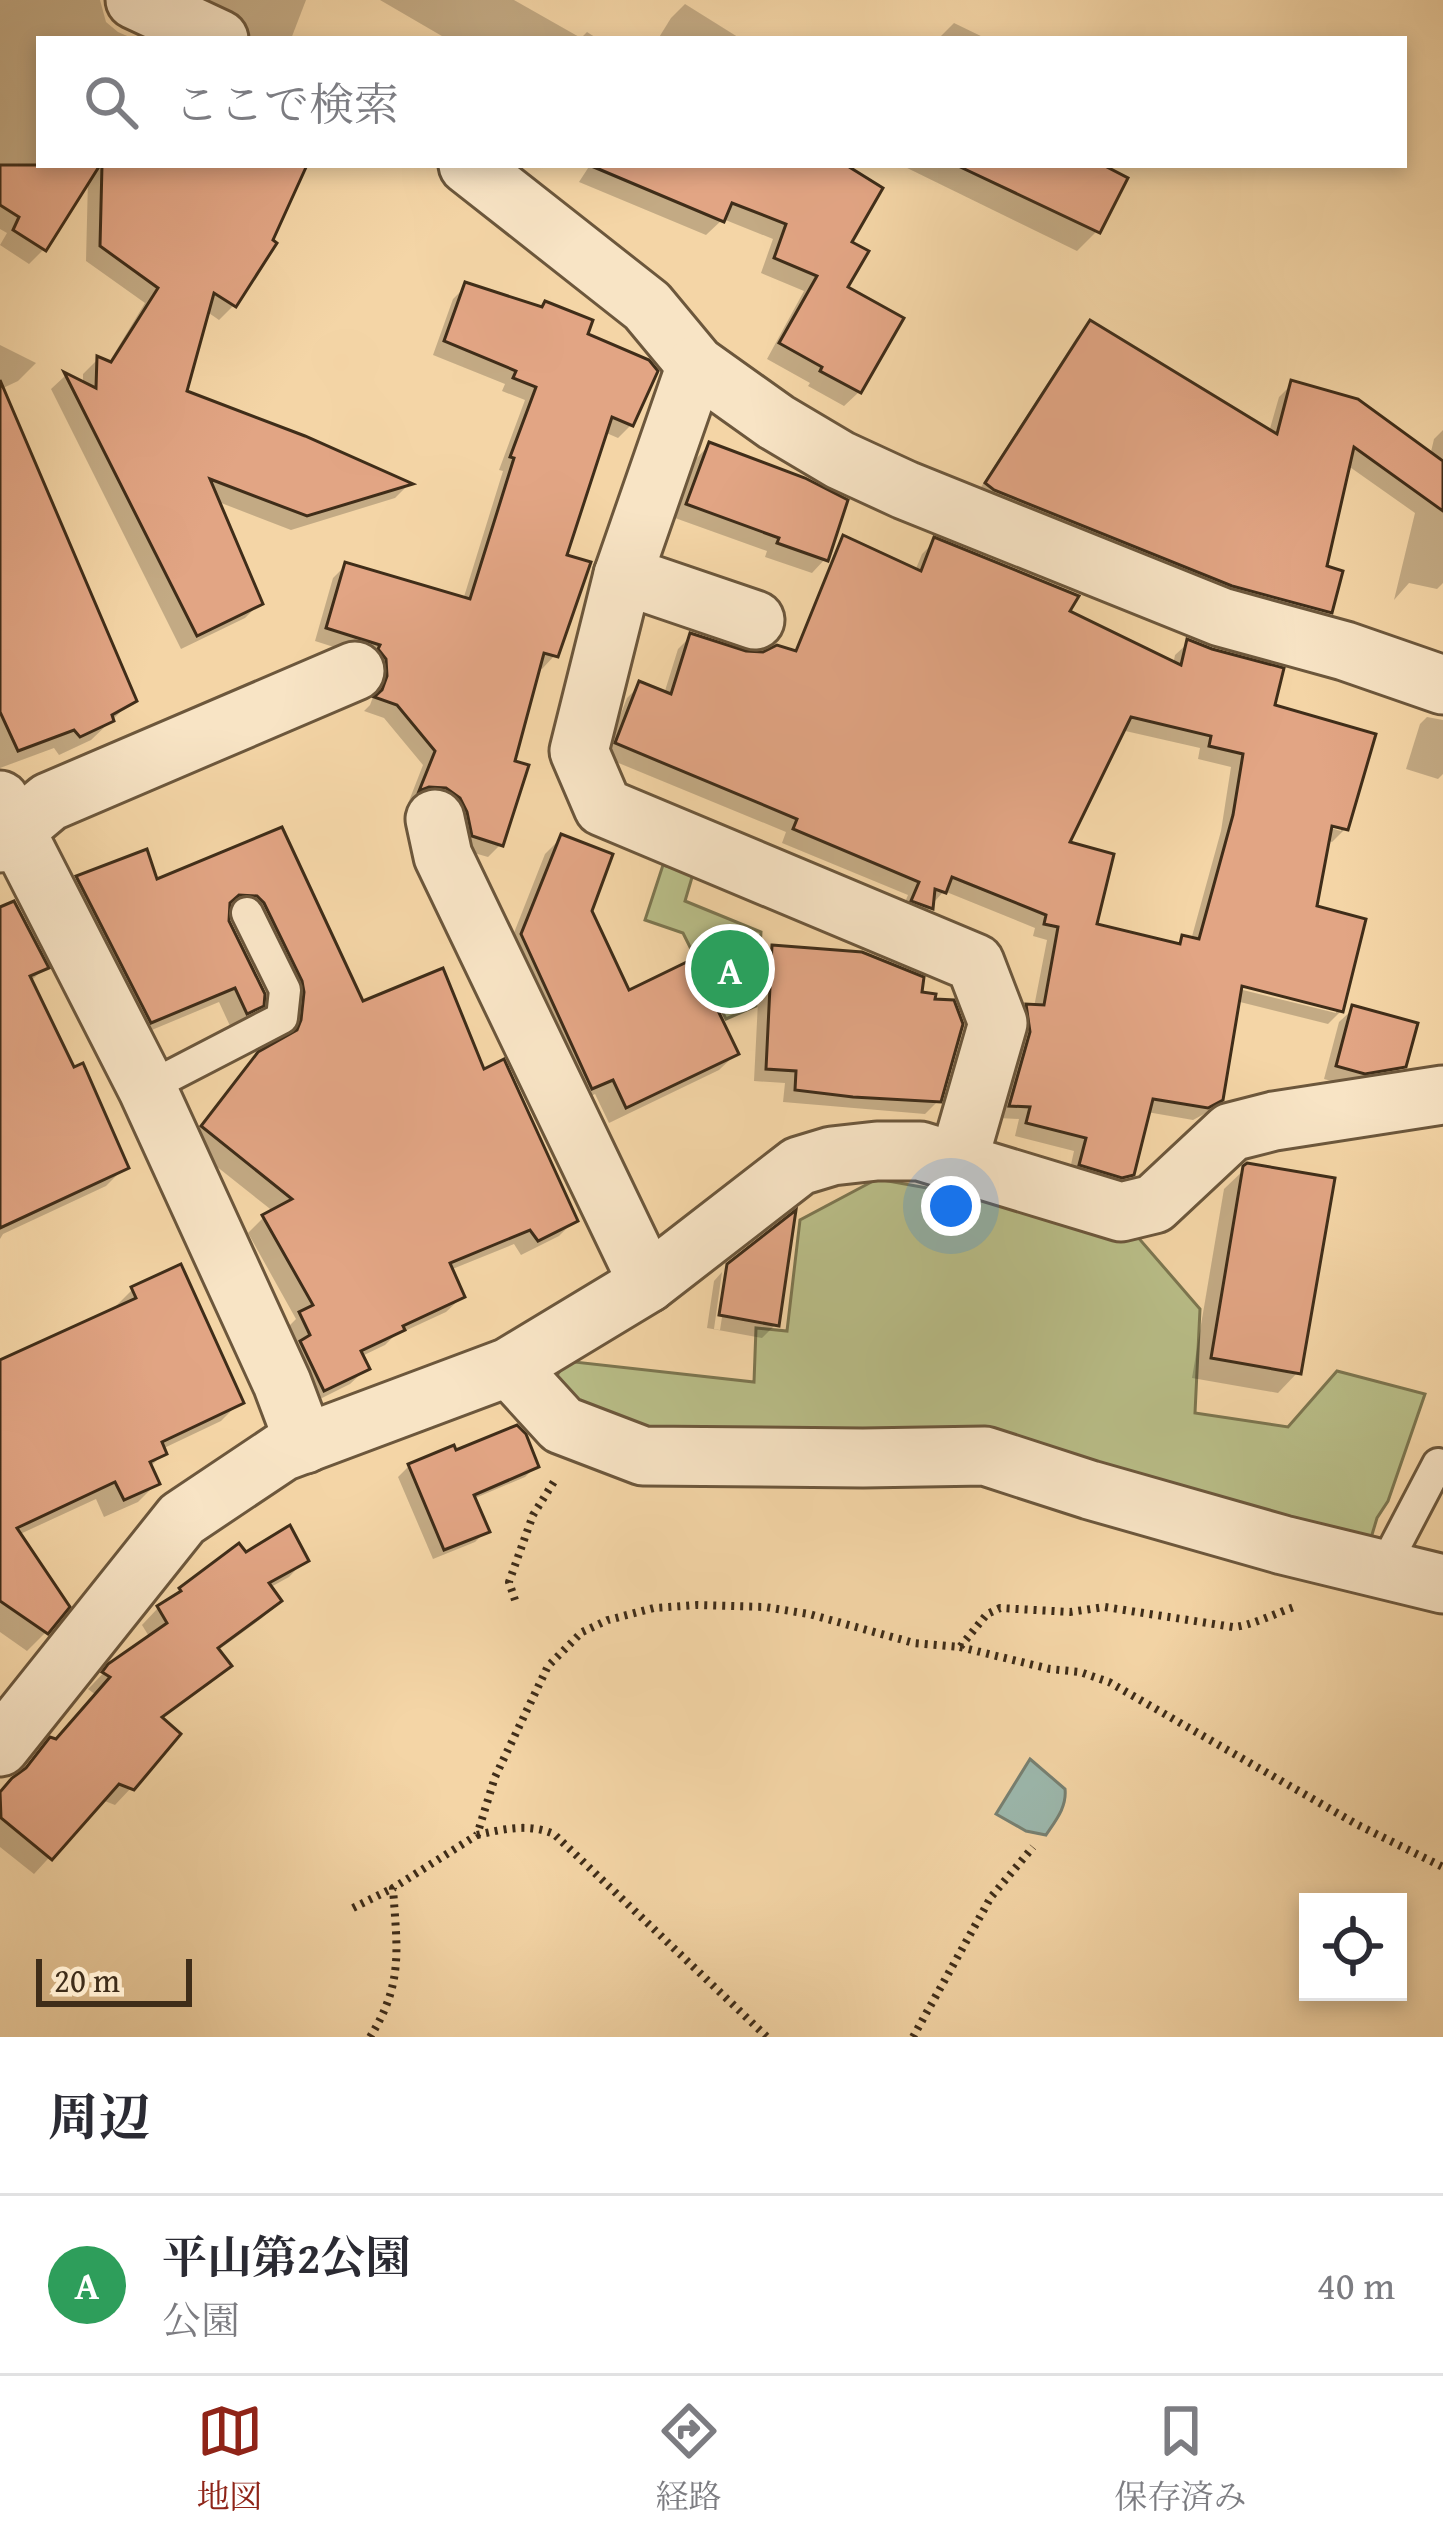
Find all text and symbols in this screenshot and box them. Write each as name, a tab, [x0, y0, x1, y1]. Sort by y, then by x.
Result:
search box	[36, 36, 1407, 168]
icon: search	[78, 69, 144, 135]
text: ここで検索	[174, 71, 399, 136]
pin: A	[691, 924, 769, 1014]
your location	[921, 1176, 981, 1236]
map controls	[1299, 1893, 1407, 2001]
button: locate	[1299, 1893, 1407, 2001]
scale bar	[36, 1953, 192, 2006]
text: 20 m	[54, 1956, 120, 2004]
text: 周辺	[48, 2079, 150, 2154]
text: 平山第2公園	[162, 2224, 410, 2289]
text: A	[75, 2256, 99, 2313]
text: 40 m	[1317, 2256, 1395, 2313]
text: 公園	[162, 2291, 240, 2348]
tab: 地図	[197, 2398, 263, 2520]
tab: 経路	[656, 2398, 722, 2520]
tab: 保存済み	[1115, 2398, 1247, 2520]

